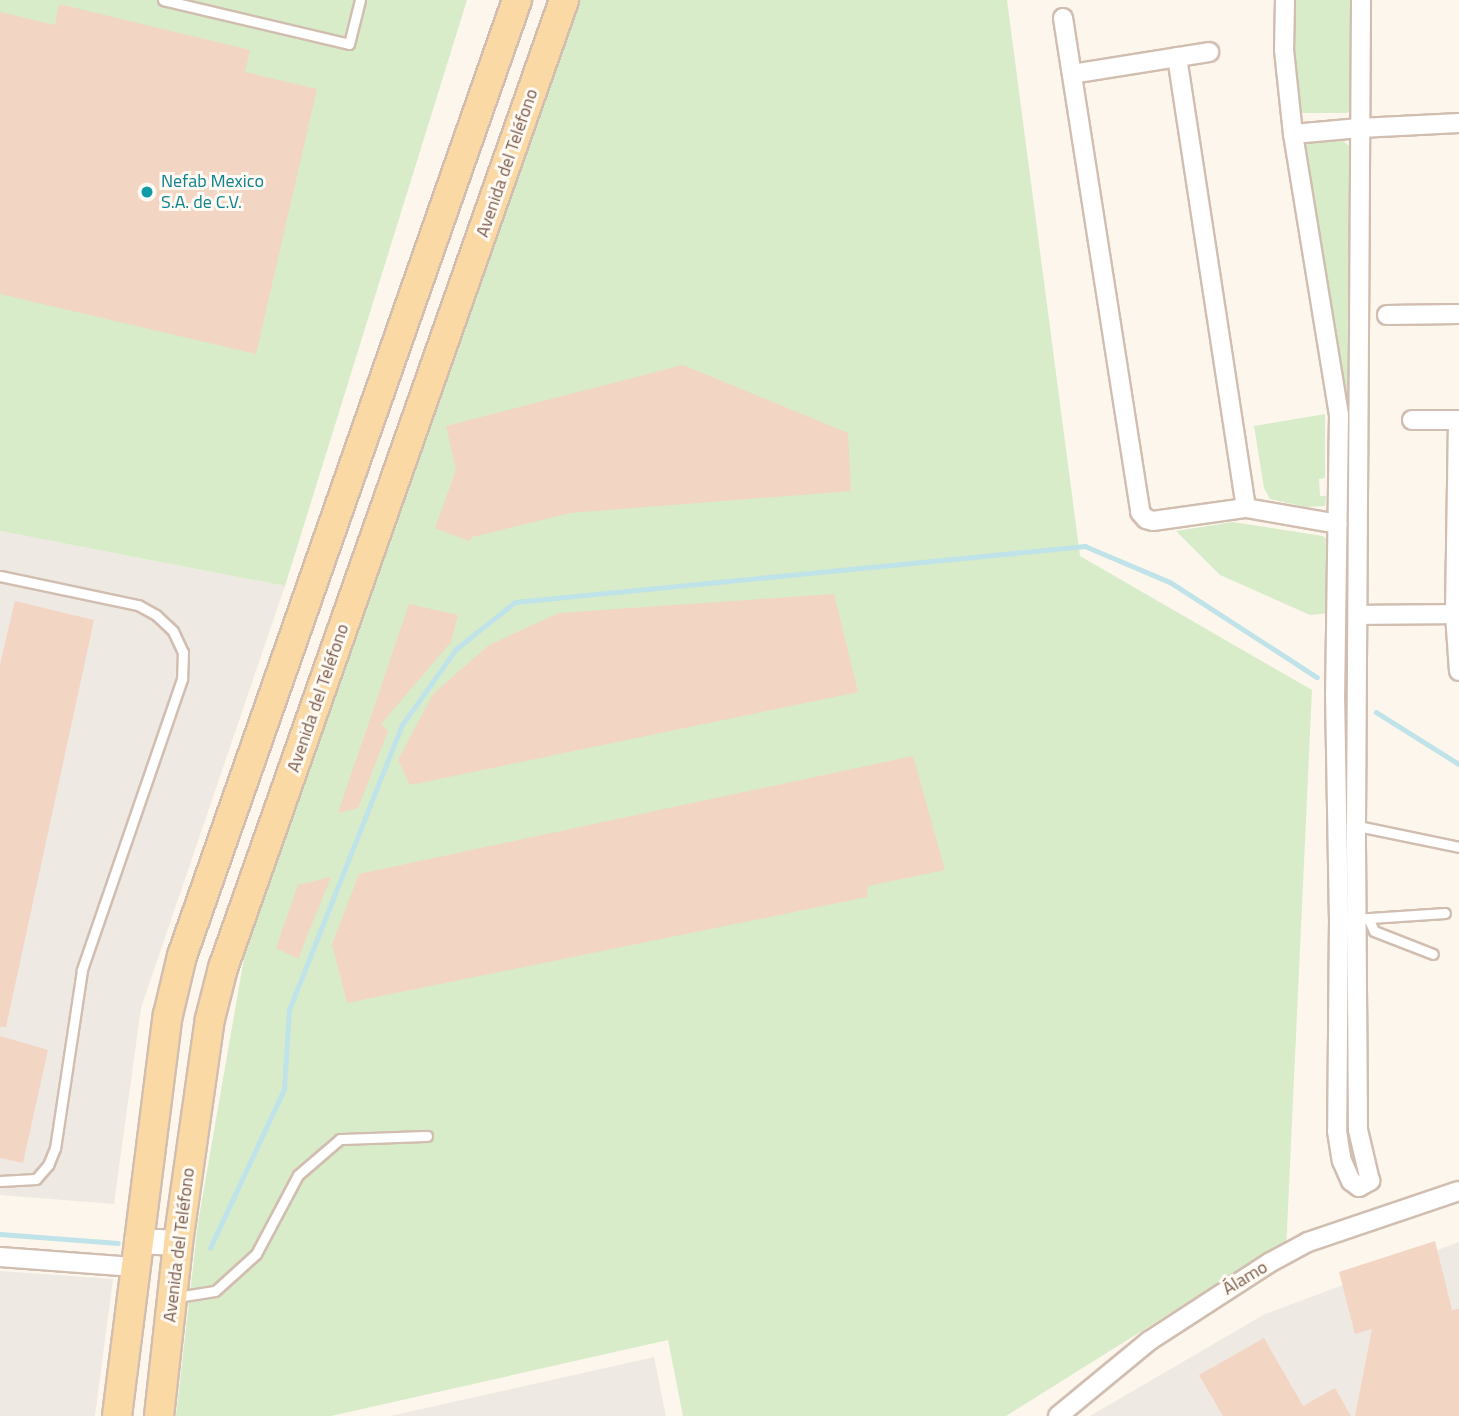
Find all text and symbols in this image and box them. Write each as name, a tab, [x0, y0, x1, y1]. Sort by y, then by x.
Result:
street label: Avenida del Teléfono	[471, 86, 543, 240]
place label: Nefab Mexico S.A. de C.V.	[161, 171, 264, 214]
marker: Nefab Mexico S.A. de C.V.	[139, 184, 155, 200]
street label: Avenida del Teléfono	[282, 621, 354, 775]
street label: Avenida del Teléfono	[159, 1167, 199, 1323]
street label: Álamo	[1219, 1256, 1271, 1300]

